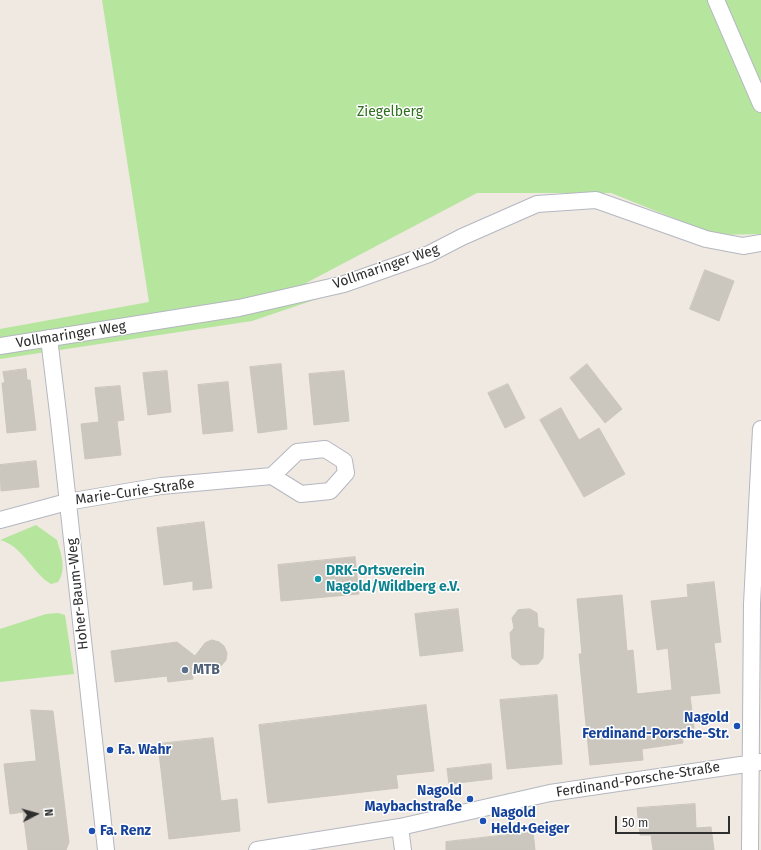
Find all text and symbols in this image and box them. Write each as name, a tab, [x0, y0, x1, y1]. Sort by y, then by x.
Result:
park label: Ziegelberg	[357, 104, 423, 120]
street label: Vollmaringer Weg	[331, 241, 441, 293]
street label: Vollmaringer Weg	[15, 318, 127, 352]
street label: Marie-Curie-Straße	[74, 475, 196, 509]
street label: Hoher-Baum-Weg	[64, 537, 92, 651]
place label: DRK-Ortsverein Nagold/Wildberg e.V.	[326, 563, 460, 596]
marker: DRK-Ortsverein Nagold/Wildberg e.V.	[313, 574, 323, 584]
place label: MTB	[193, 662, 220, 678]
marker: MTB	[180, 665, 190, 675]
place label: Nagold Ferdinand-Porsche-Str.	[582, 710, 729, 742]
marker: Nagold Ferdinand-Porsche-Str.	[732, 721, 742, 731]
place label: Fa. Wahr	[118, 742, 171, 758]
marker: Fa. Wahr	[105, 745, 115, 755]
street label: Ferdinand-Porsche-Straße	[555, 759, 721, 801]
place label: Nagold Maybachstraße	[364, 783, 462, 816]
north arrow	[16, 794, 56, 834]
marker: Nagold Maybachstraße	[465, 794, 475, 804]
place label: Nagold Held+Geiger	[491, 805, 569, 838]
text: N	[42, 808, 55, 817]
scale bar	[617, 808, 732, 834]
marker: Nagold Held+Geiger	[478, 816, 488, 826]
text: 50 m	[622, 816, 648, 830]
place label: Fa. Renz	[100, 823, 151, 839]
marker: Fa. Renz	[87, 826, 97, 836]

